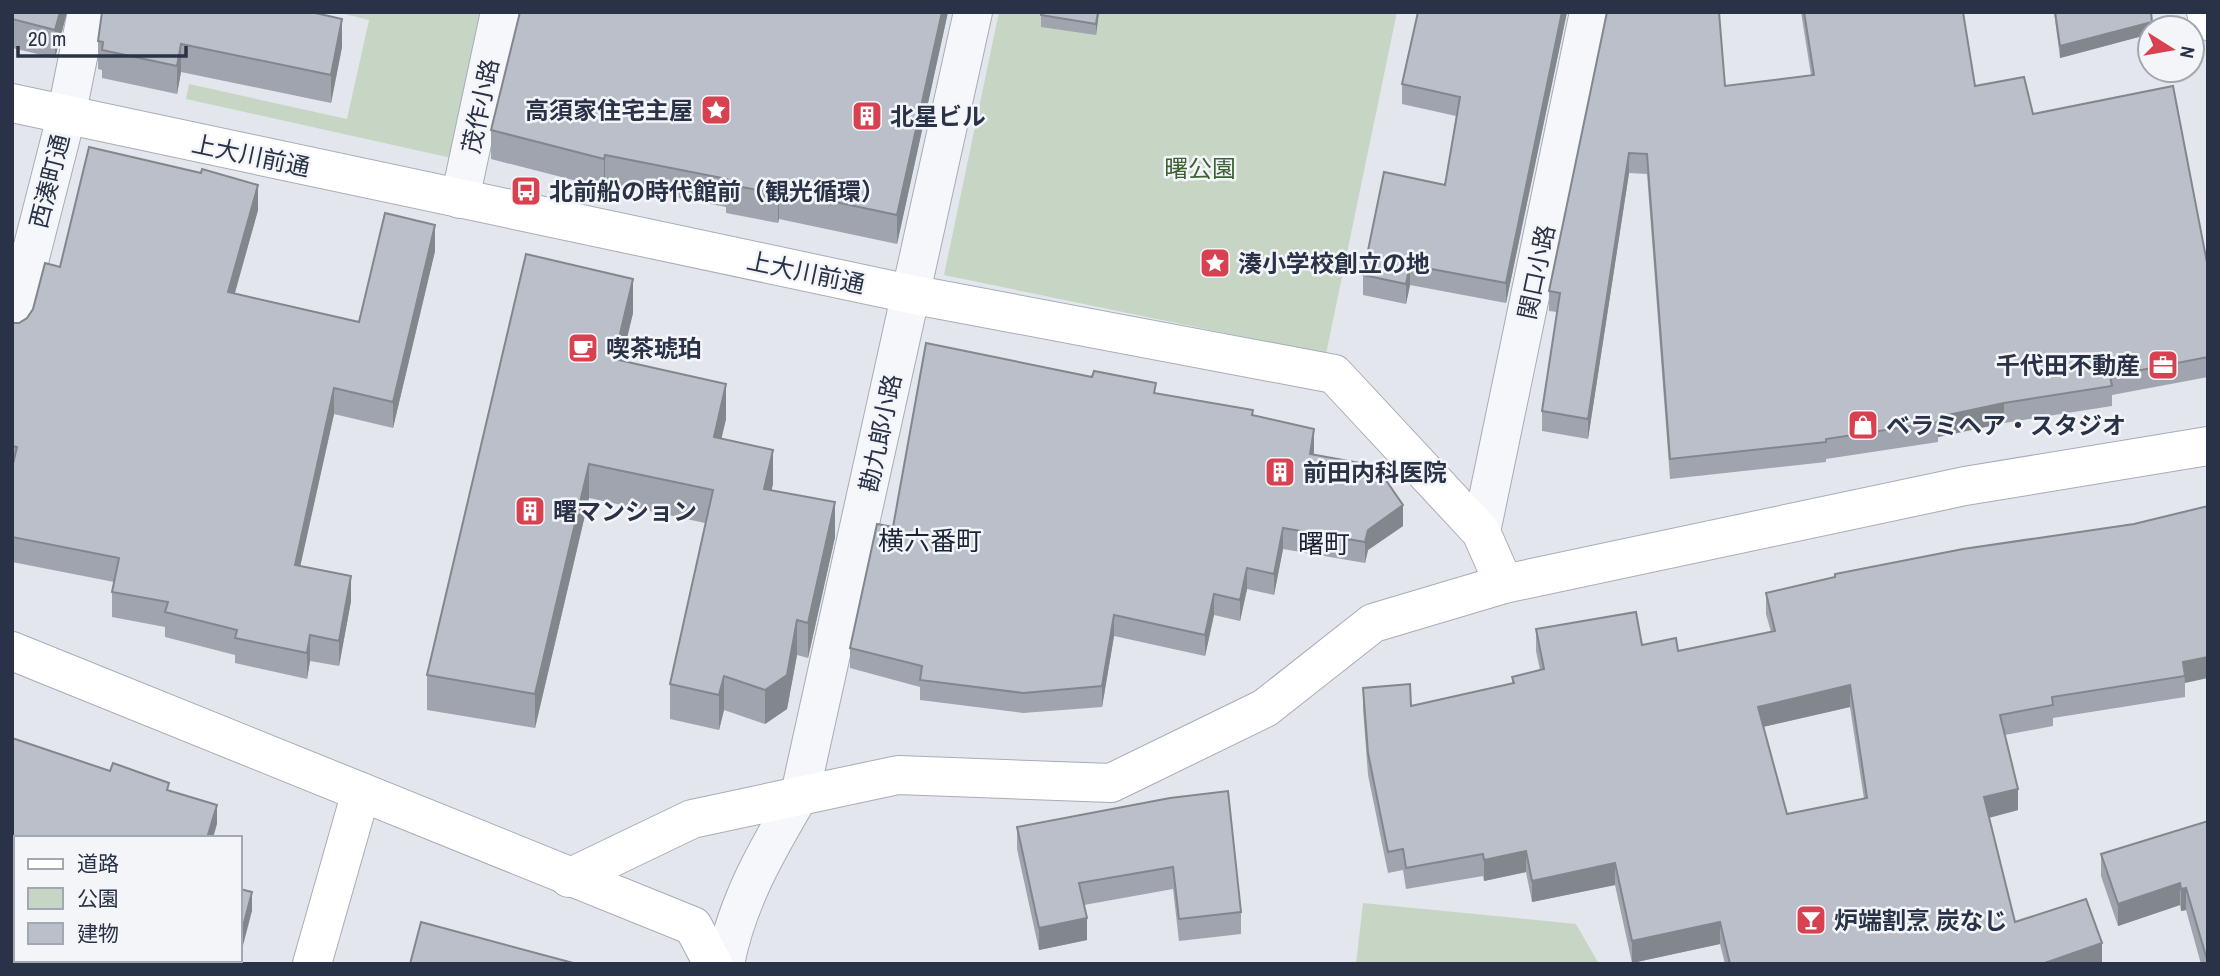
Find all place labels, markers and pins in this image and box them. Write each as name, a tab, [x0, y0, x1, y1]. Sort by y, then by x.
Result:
place icon: 高須家住宅主屋	[699, 93, 733, 127]
place label: 高須家住宅主屋	[525, 94, 693, 126]
building icon: 北星ビル	[850, 99, 884, 133]
place label: 北星ビル	[890, 100, 986, 132]
bus stop icon: 北前船の時代館前（観光循環）	[509, 174, 543, 208]
place label: 北前船の時代館前（観光循環）	[549, 175, 885, 207]
place icon: 湊小学校創立の地	[1198, 246, 1232, 280]
place label: 湊小学校創立の地	[1238, 247, 1430, 279]
cafe icon: 喫茶琥珀	[566, 331, 600, 365]
place label: 喫茶琥珀	[606, 332, 702, 364]
office icon: 千代田不動産	[2146, 348, 2180, 382]
place label: 千代田不動産	[1996, 349, 2140, 381]
shop icon: ベラミヘア・スタジオ	[1846, 408, 1880, 442]
place label: ベラミヘア・スタジオ	[1886, 409, 2126, 441]
building icon: 前田内科医院	[1263, 455, 1297, 489]
place label: 前田内科医院	[1303, 456, 1447, 488]
building icon: 曙マンション	[513, 494, 547, 528]
place label: 曙マンション	[553, 495, 697, 527]
bar icon: 炉端割烹 炭なじ	[1794, 903, 1828, 937]
place label: 炉端割烹 炭なじ	[1834, 904, 2007, 936]

